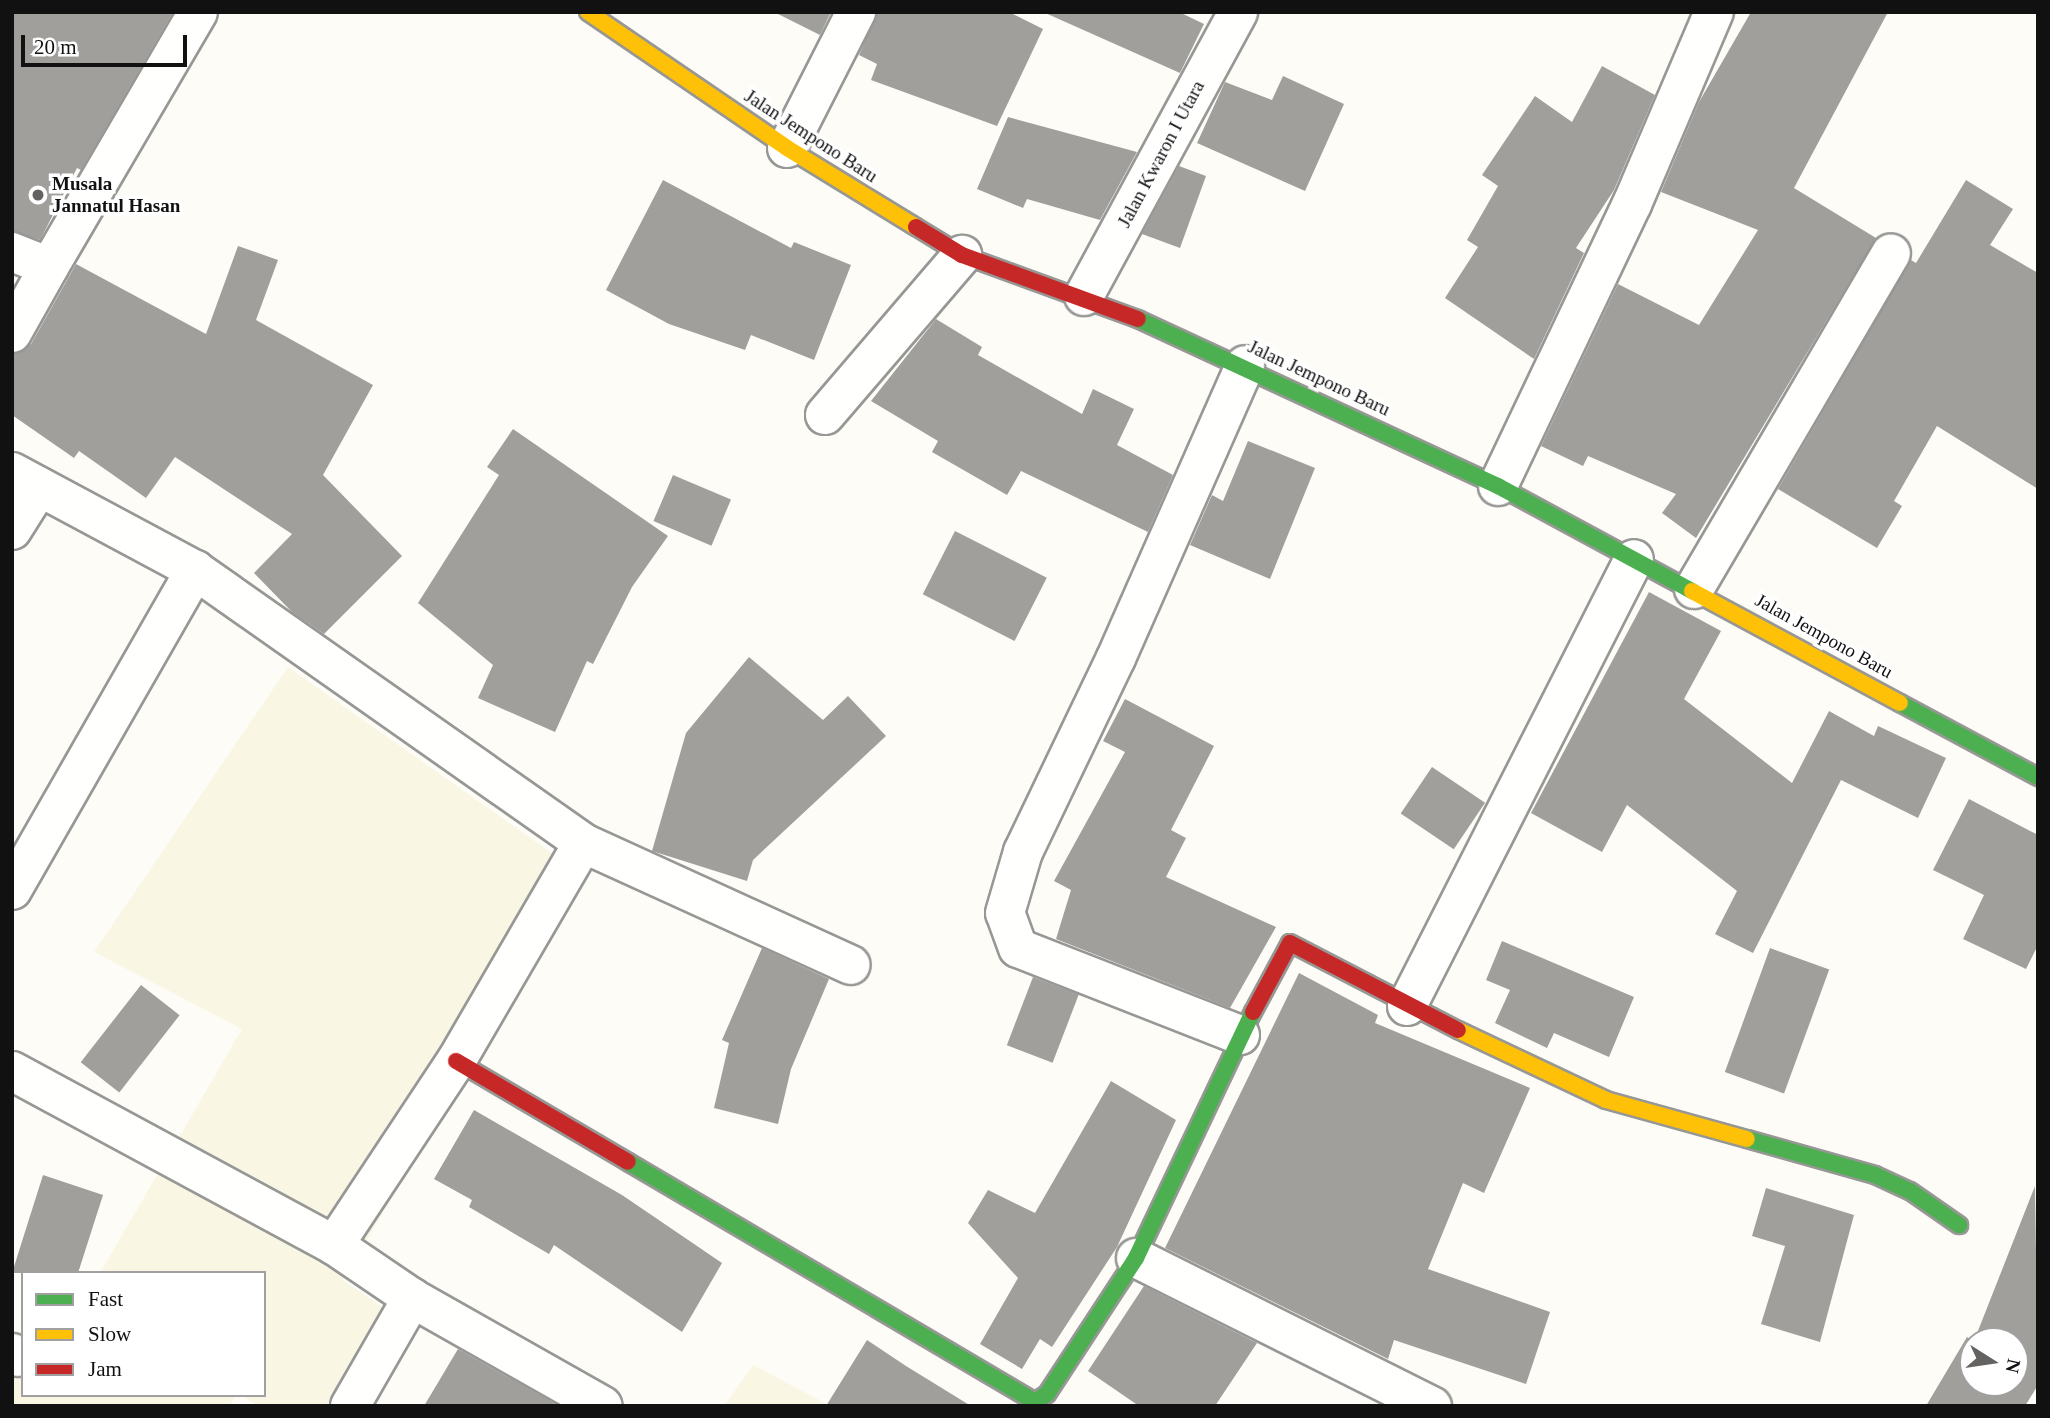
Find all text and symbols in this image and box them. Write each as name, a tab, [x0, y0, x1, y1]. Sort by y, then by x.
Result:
scale bar	[24, 21, 191, 65]
text: 20 m	[34, 35, 77, 59]
street label: Jalan Kwaron I Utara	[1113, 77, 1209, 231]
street label: Jalan Jempono Baru	[740, 84, 882, 188]
place label: Musala Jannatul Hasan	[52, 173, 180, 217]
marker: Musala Jannatul Hasan	[30, 187, 46, 203]
street label: Jalan Jempono Baru	[1244, 335, 1394, 421]
street label: Jalan Jempono Baru	[1751, 589, 1897, 683]
legend	[21, 1271, 266, 1397]
text: Fast	[88, 1287, 123, 1311]
text: Slow	[88, 1322, 131, 1346]
north arrow	[1959, 1327, 2029, 1397]
text: Jam	[88, 1357, 122, 1381]
text: N	[2001, 1357, 2025, 1375]

